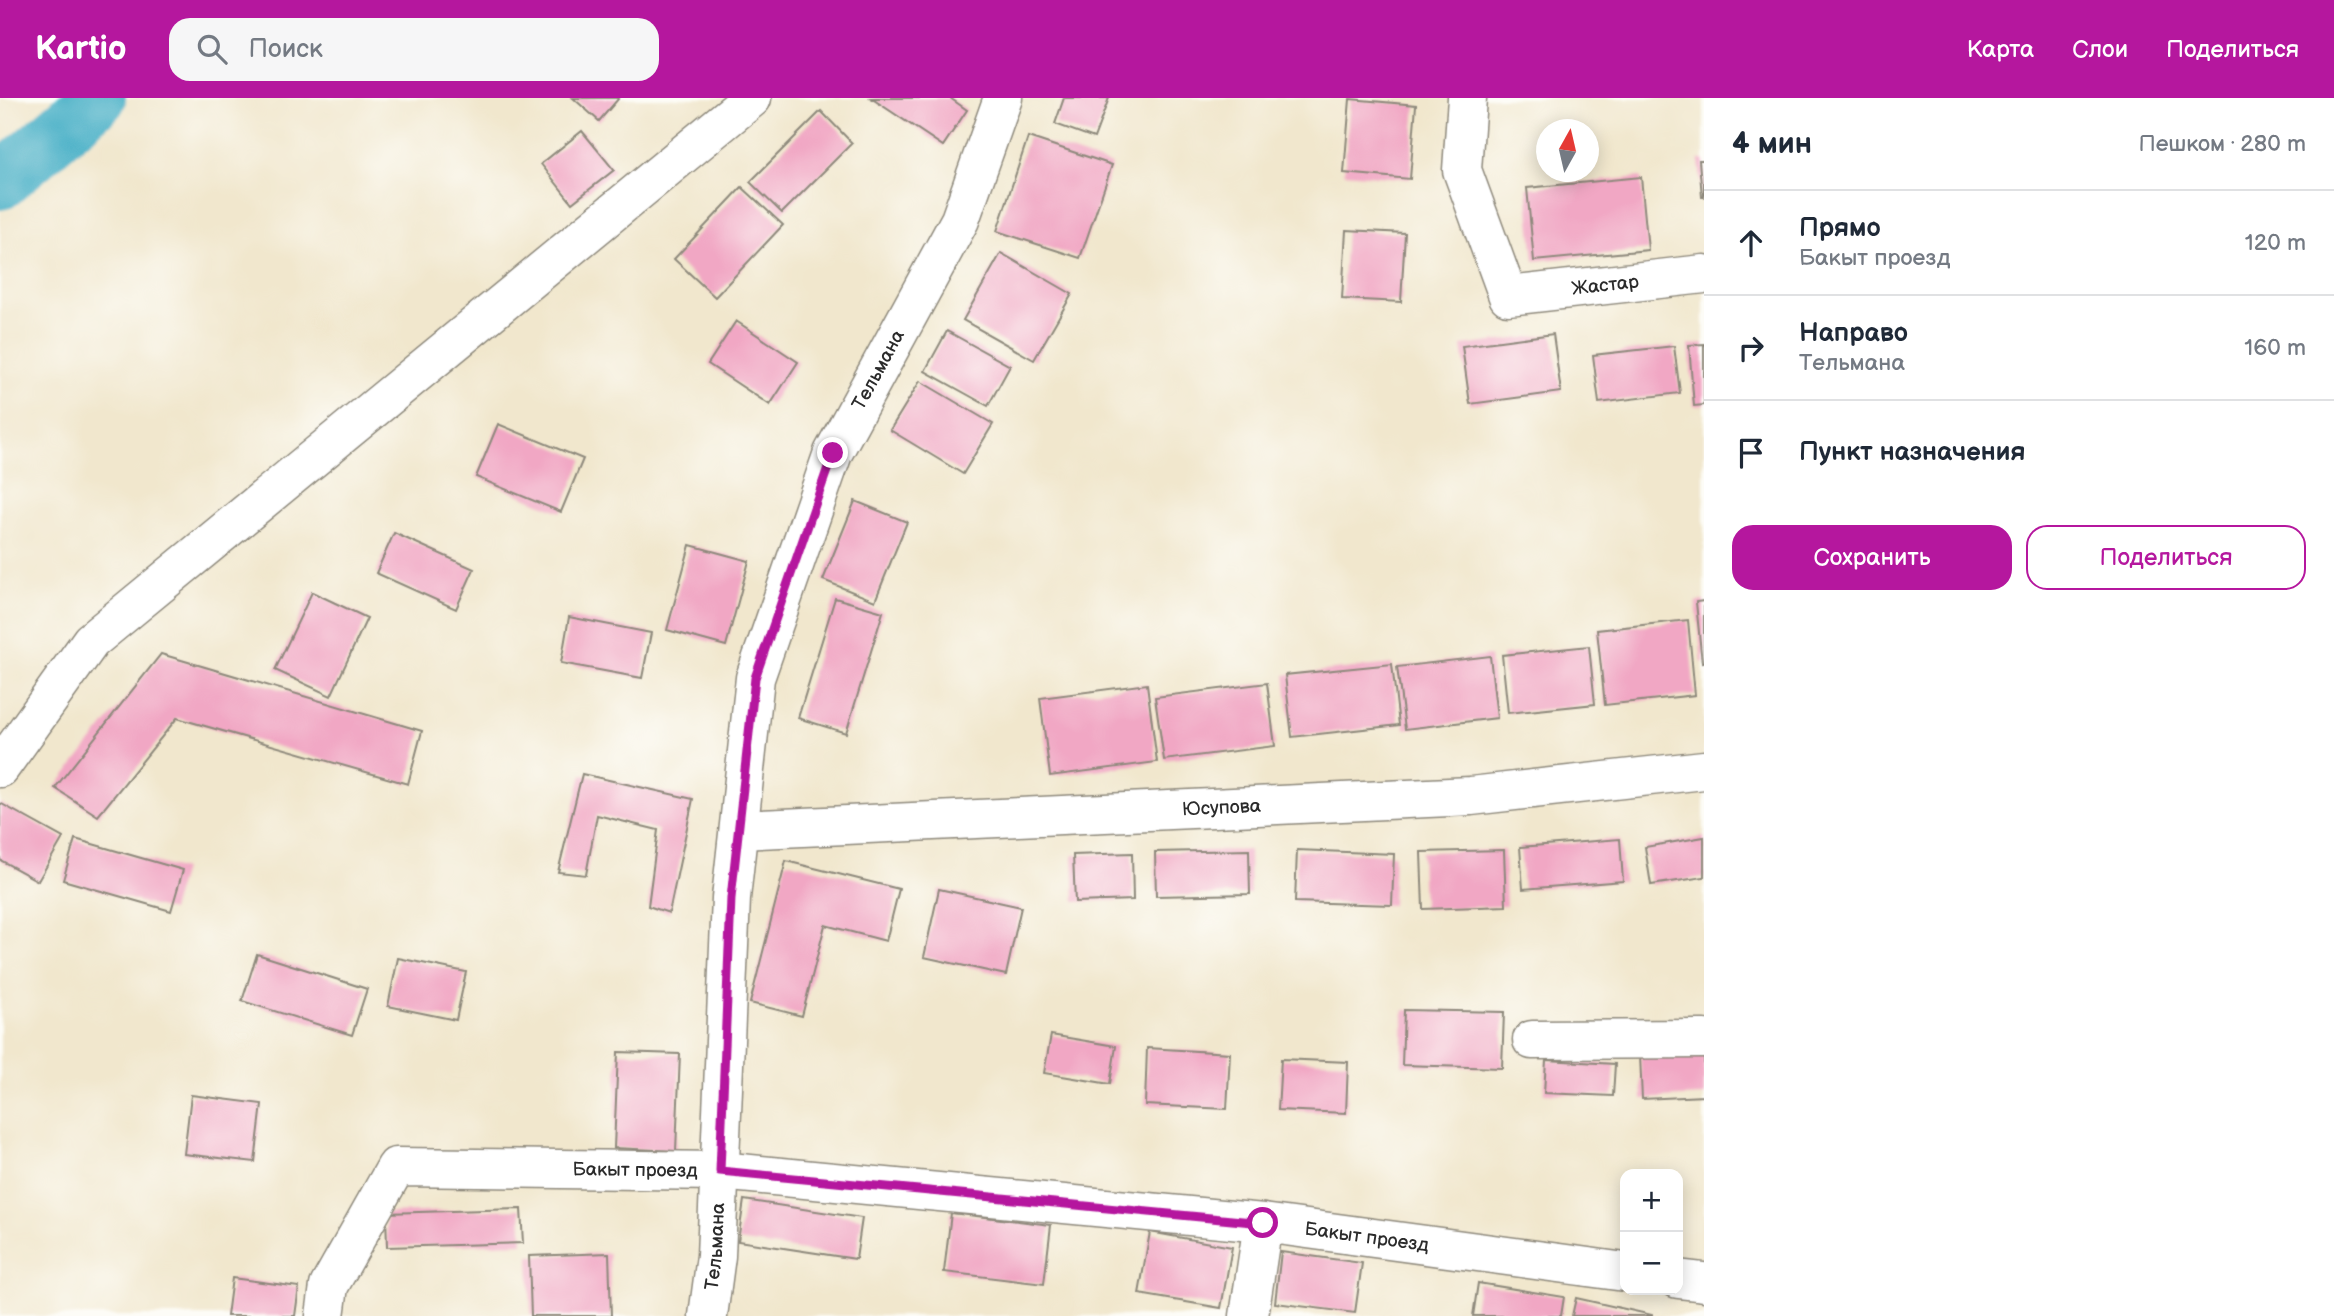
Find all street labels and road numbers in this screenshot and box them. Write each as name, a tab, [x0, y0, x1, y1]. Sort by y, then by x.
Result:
street label: Жастар	[1570, 270, 1640, 300]
street label: Тельмана	[847, 326, 909, 414]
street label: Юсупова	[1182, 794, 1261, 821]
street label: Бакыт проезд	[572, 1158, 698, 1182]
street label: Тельмана	[700, 1202, 730, 1292]
street label: Бакыт проезд	[1303, 1217, 1431, 1257]

